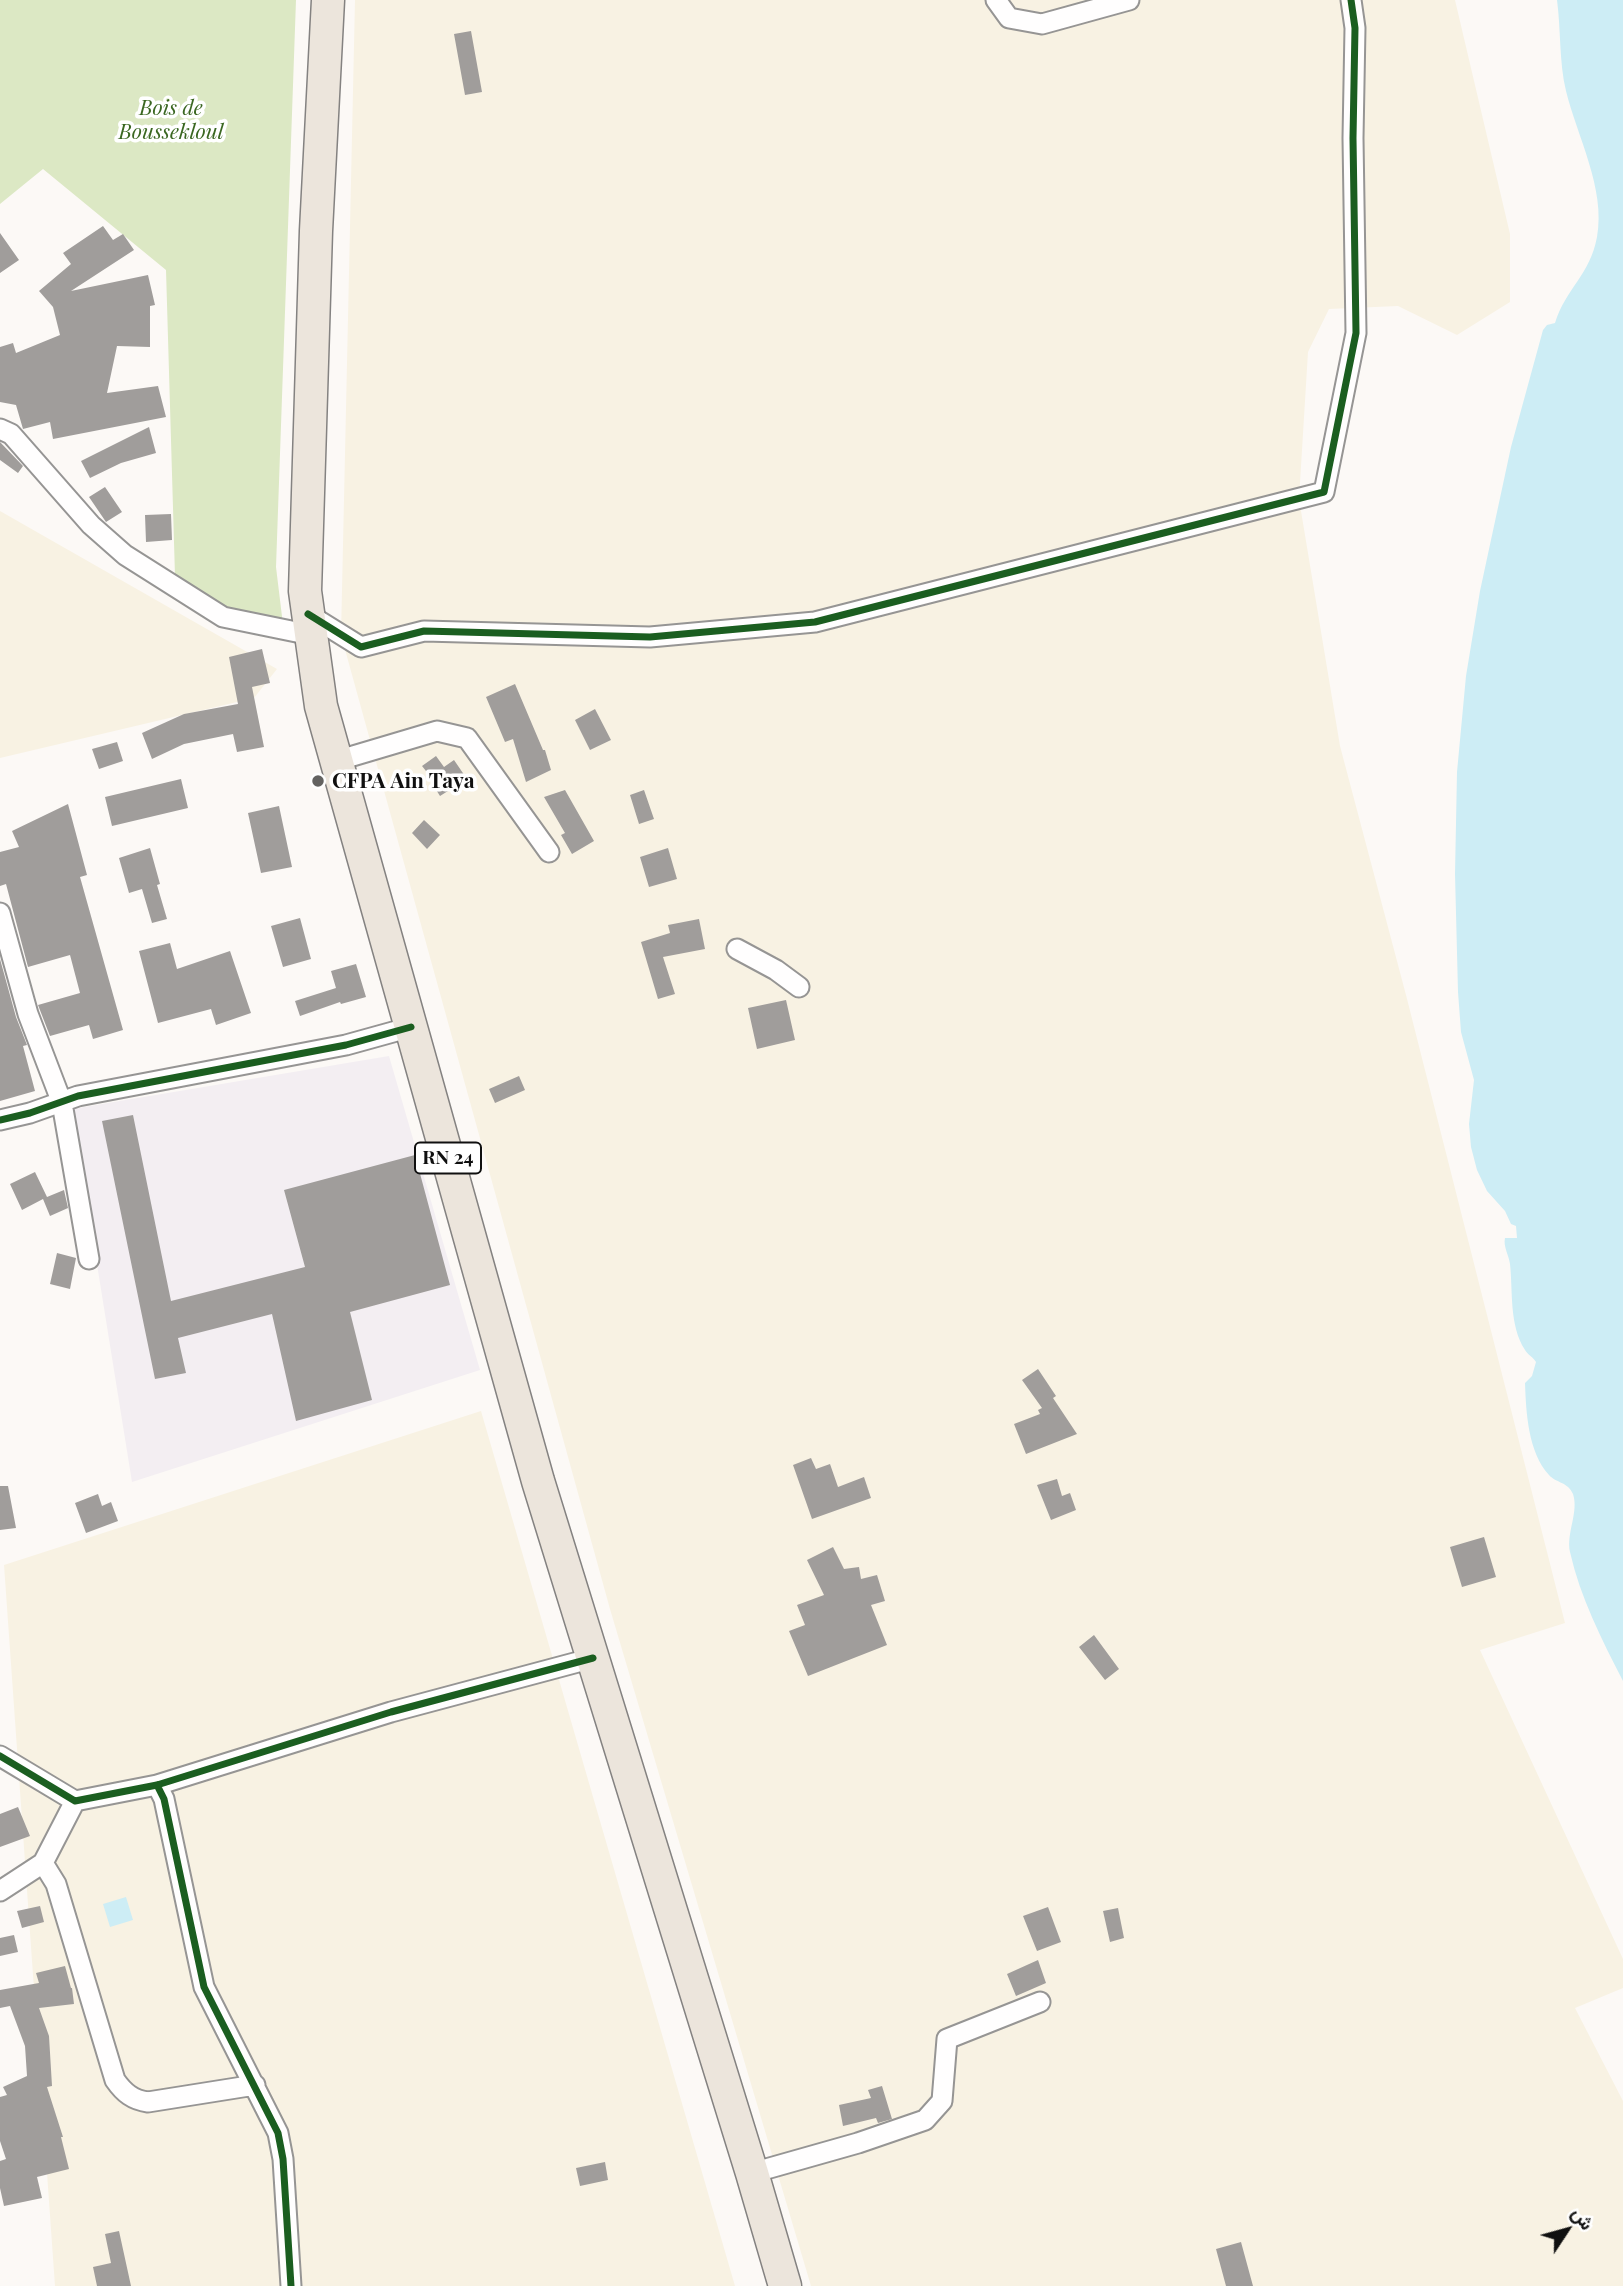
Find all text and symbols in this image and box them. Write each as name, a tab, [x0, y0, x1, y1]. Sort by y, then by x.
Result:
park label: Bois de Boussekloul	[118, 95, 224, 145]
place label: CFPA Ain Taya	[332, 768, 475, 794]
marker: CFPA Ain Taya	[310, 773, 326, 789]
road number: RN 24	[415, 1142, 481, 1174]
north arrow	[1532, 2195, 1602, 2265]
text: ش	[1567, 2201, 1601, 2235]

